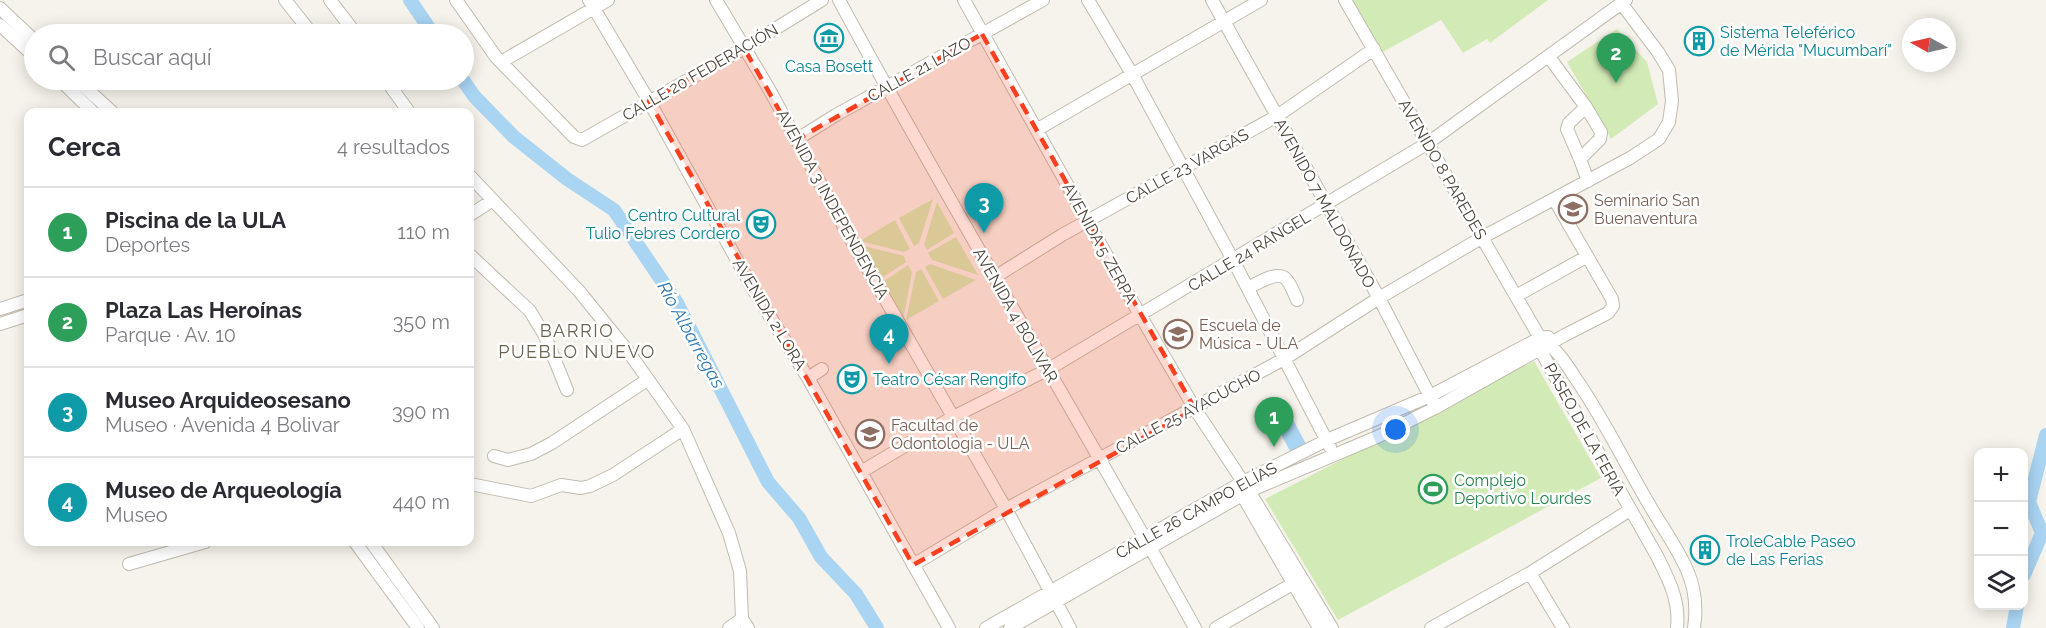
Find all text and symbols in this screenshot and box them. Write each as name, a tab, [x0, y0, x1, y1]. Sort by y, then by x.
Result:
north arrow	[1902, 18, 1956, 72]
street label: CALLE 20 FEDERACIÓN	[618, 19, 782, 125]
museum icon: Casa Bosett	[813, 22, 845, 54]
place label: Sistema Teleférico de Mérida "Mucumbarí"	[1720, 23, 1892, 60]
search box	[24, 24, 474, 90]
building icon: Sistema Teleférico de Mérida "Mucumbarí"	[1683, 25, 1715, 57]
street label: CALLE 21 LAZO	[864, 33, 974, 106]
pin: 2	[1596, 34, 1636, 83]
icon: search	[45, 41, 78, 74]
text: Buscar aquí	[93, 44, 212, 70]
place label: Casa Bosett	[785, 57, 874, 76]
street label: AVENIDO 8 PAREDES	[1395, 96, 1491, 243]
street label: AVENIDA 3 INDEPENDENCIA	[772, 106, 893, 302]
street label: AVENIDO 7 MALDONADO	[1270, 115, 1379, 291]
street label: CALLE 23 VARGAS	[1122, 125, 1252, 208]
text: Cerca	[48, 132, 121, 162]
text: 4 resultados	[337, 135, 450, 159]
street label: AVENIDA 5 ZERPA	[1058, 179, 1141, 307]
pin: 3	[964, 184, 1004, 233]
place label: Seminario San Buenaventura	[1594, 191, 1700, 228]
school or university icon: Seminario San Buenaventura	[1557, 193, 1589, 225]
place label: Centro Cultural Tulio Febres Cordero	[586, 206, 741, 243]
text: Piscina de la ULA	[105, 207, 286, 233]
street label: CALLE 24 RANGEL	[1185, 207, 1314, 295]
theatre icon: Centro Cultural Tulio Febres Cordero	[745, 208, 777, 240]
text: 1	[63, 220, 72, 244]
text: 110 m	[397, 220, 450, 244]
text: Deportes	[105, 233, 190, 257]
street label: AVENIDA 4 BOLIVAR	[969, 245, 1062, 386]
street label: AVENIDA 2 LORA	[729, 255, 810, 374]
water label: Río Albarregas	[653, 278, 730, 392]
text: Plaza Las Heroínas	[105, 297, 302, 323]
text: 2	[62, 310, 73, 334]
text: 350 m	[393, 310, 450, 334]
pin: 4	[870, 314, 908, 364]
place label: Escuela de Música - ULA	[1199, 316, 1299, 353]
school or university icon: Escuela de Música - ULA	[1162, 318, 1194, 350]
district label: BARRIO PUEBLO NUEVO	[498, 320, 656, 362]
text: Parque · Av. 10	[105, 323, 236, 347]
street label: PASEO DE LA FERIA	[1540, 360, 1629, 499]
theatre icon: Teatro César Rengifo	[836, 363, 868, 395]
street label: CALLE 25 AYACUCHO	[1112, 365, 1264, 458]
place label: Teatro César Rengifo	[873, 370, 1026, 389]
text: Museo Arquideosesano	[105, 387, 351, 413]
pin: 1	[1254, 398, 1294, 447]
text: 3	[62, 400, 73, 424]
text: 390 m	[392, 400, 450, 424]
text: Museo · Avenida 4 Bolivar	[105, 413, 340, 437]
your location	[1381, 415, 1410, 444]
place label: Facultad de Odontologia - ULA	[891, 416, 1030, 453]
school or university icon: Facultad de Odontologia - ULA	[854, 418, 886, 450]
map controls	[1974, 448, 2028, 610]
button: +	[1974, 448, 2028, 502]
street label: CALLE 26 CAMPO ELÍAS	[1112, 457, 1280, 563]
place label: Complejo Deportivo Lourdes	[1454, 471, 1591, 508]
sports icon: Complejo Deportivo Lourdes	[1417, 473, 1449, 505]
text: Museo de Arqueología	[105, 477, 342, 503]
text: 4	[62, 490, 73, 514]
text: 440 m	[392, 490, 450, 514]
button: −	[1974, 502, 2028, 556]
text: Museo	[105, 503, 168, 527]
place label: TroleCable Paseo de Las Ferias	[1726, 532, 1856, 569]
building icon: TroleCable Paseo de Las Ferias	[1689, 534, 1721, 566]
button: layers	[1974, 556, 2028, 610]

